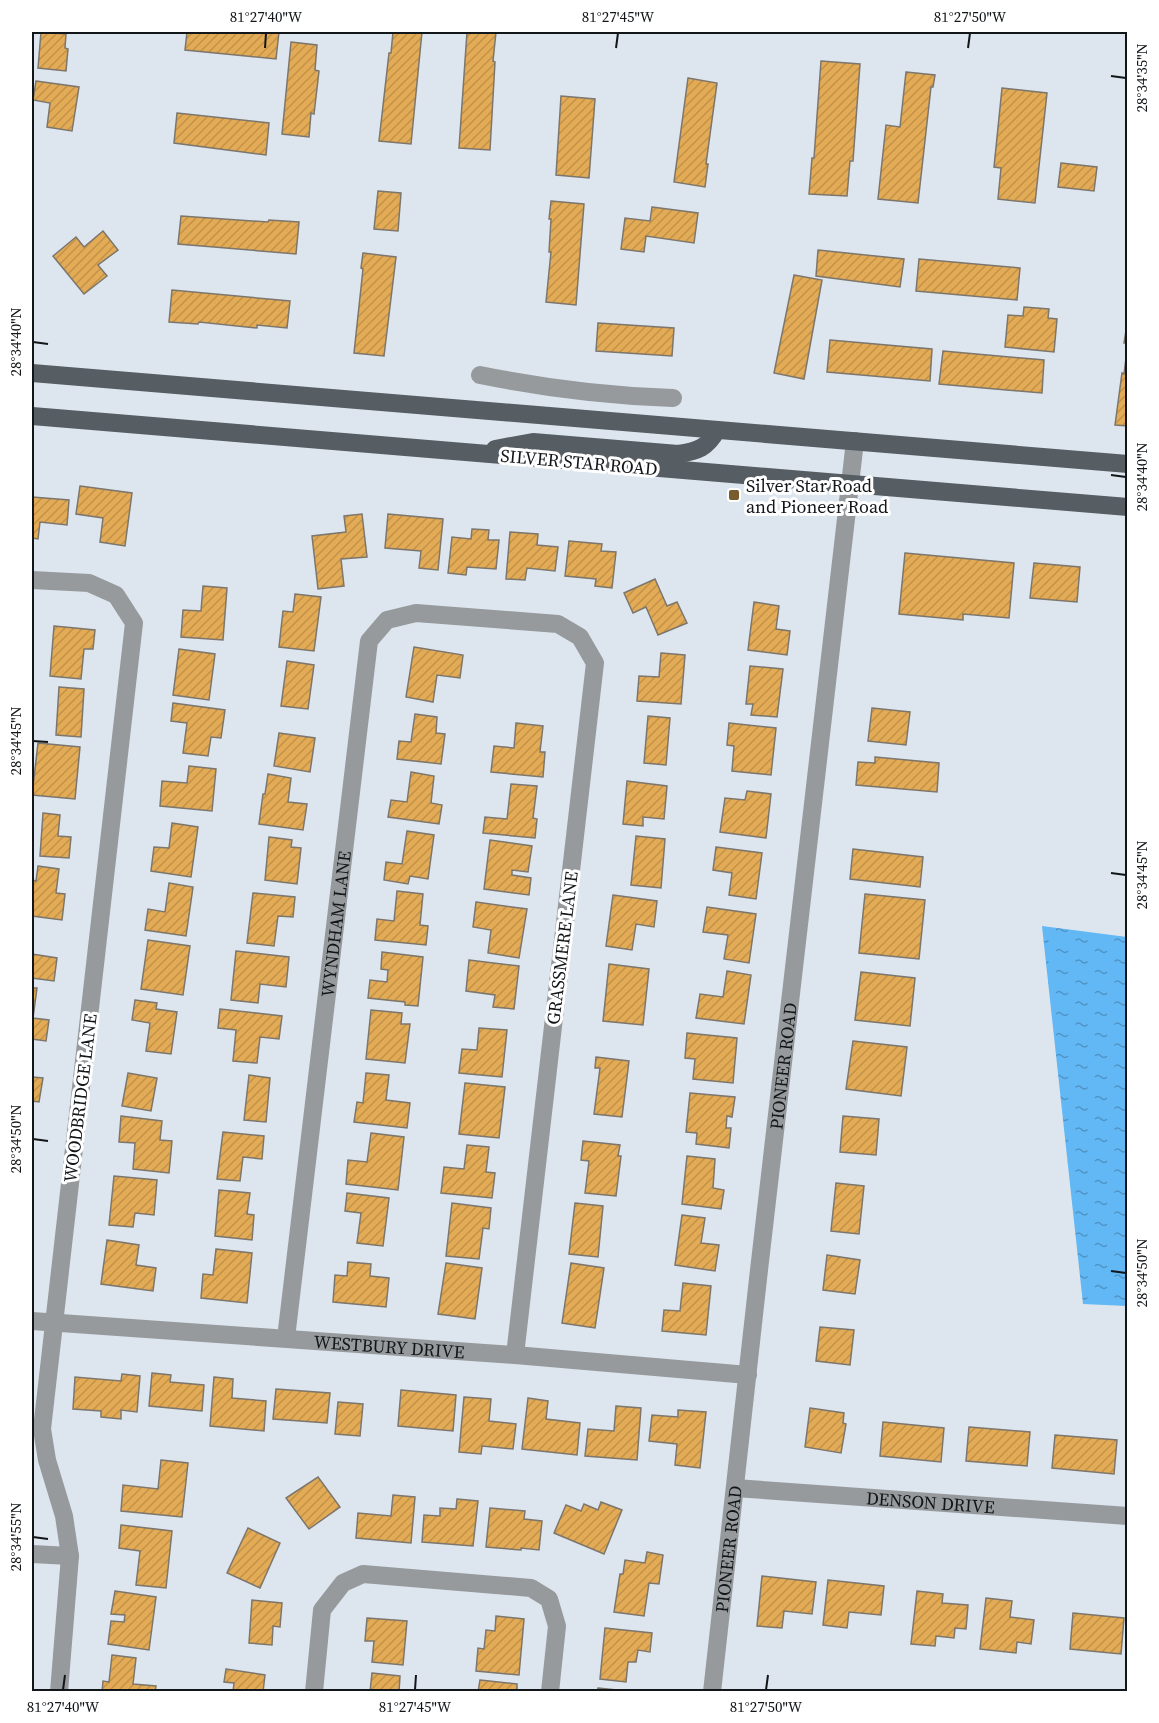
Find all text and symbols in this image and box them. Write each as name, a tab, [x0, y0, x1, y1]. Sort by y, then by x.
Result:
text: 81°27'40"W	[230, 6, 303, 27]
text: 81°27'45"W	[582, 6, 655, 27]
text: 81°27'50"W	[934, 6, 1007, 27]
text: 28°34'35"N	[1131, 43, 1152, 113]
text: 28°34'40"N	[5, 307, 26, 377]
text: 28°34'40"N	[1131, 442, 1152, 512]
street label: SILVER STAR ROAD	[499, 443, 659, 481]
place label: Silver Star Road and Pioneer Road	[746, 473, 888, 519]
marker: Silver Star Road and Pioneer Road	[727, 488, 741, 502]
text: 28°34'45"N	[5, 706, 26, 776]
text: 28°34'45"N	[1131, 840, 1152, 910]
street label: WYNDHAM LANE	[314, 849, 356, 998]
street label: GRASSMERE LANE	[540, 870, 584, 1026]
street label: PIONEER ROAD	[763, 1001, 802, 1131]
street label: WOODBRIDGE LANE	[57, 1012, 103, 1184]
text: 28°34'50"N	[5, 1104, 26, 1174]
text: 28°34'50"N	[1131, 1238, 1152, 1308]
street label: WESTBURY DRIVE	[313, 1328, 466, 1364]
street label: PIONEER ROAD	[708, 1484, 747, 1614]
street label: DENSON DRIVE	[865, 1485, 996, 1519]
text: 28°34'55"N	[5, 1502, 26, 1572]
text: 81°27'40"W	[27, 1696, 100, 1717]
text: 81°27'45"W	[379, 1696, 452, 1717]
text: 81°27'50"W	[730, 1696, 803, 1717]

